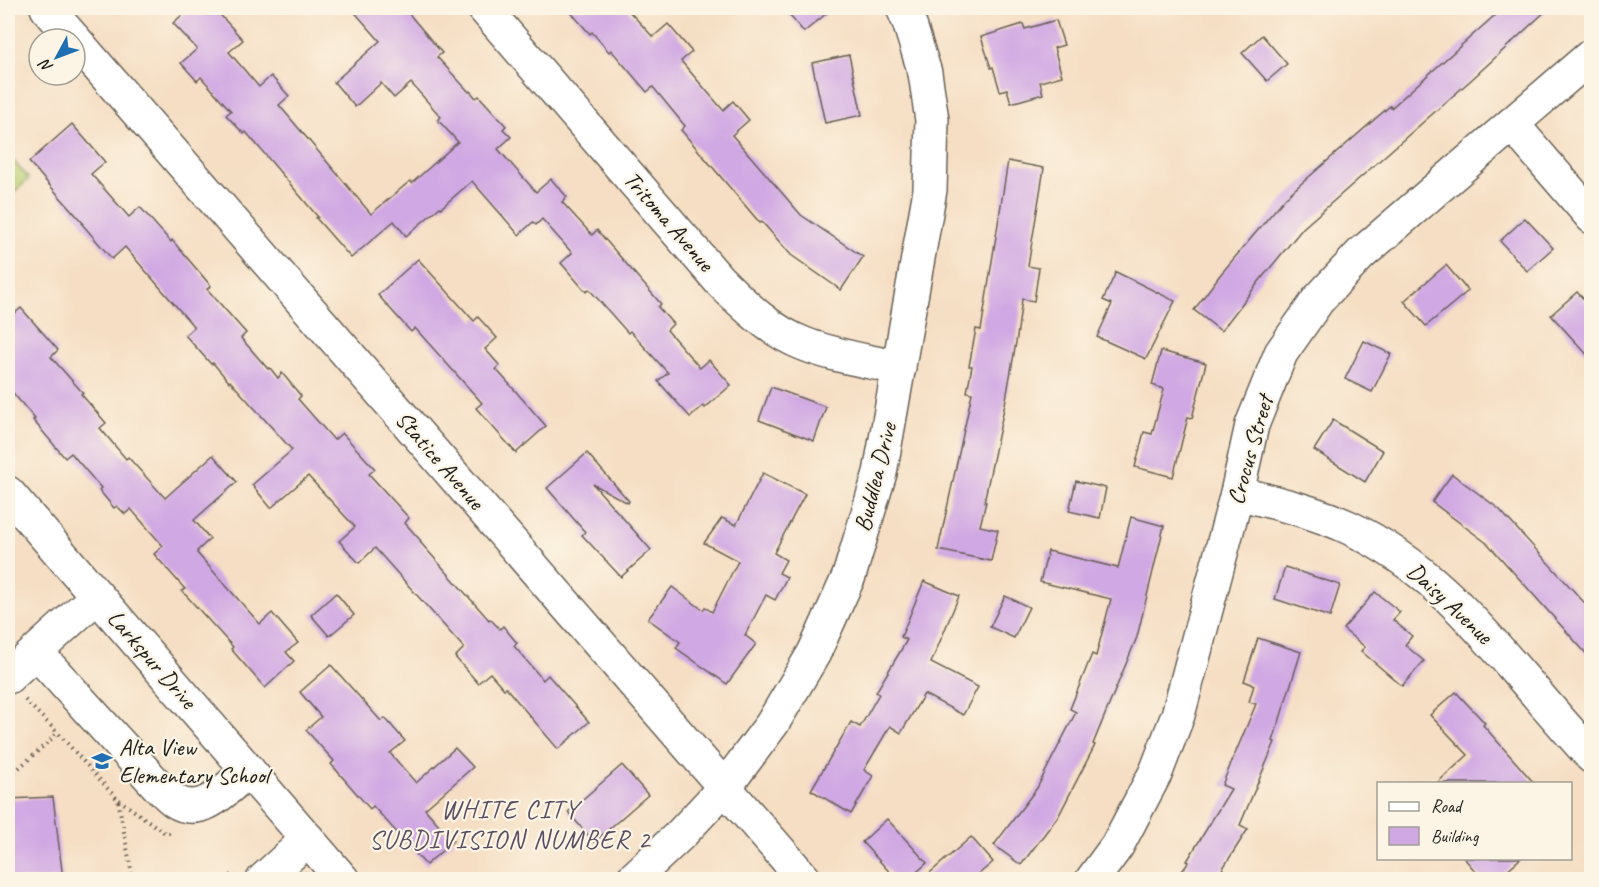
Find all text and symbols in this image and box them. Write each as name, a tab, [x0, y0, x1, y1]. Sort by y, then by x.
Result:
north arrow	[27, 27, 87, 87]
text: N	[34, 54, 57, 76]
street label: Tritoma Avenue	[617, 165, 722, 279]
street label: Crocus Street	[1220, 389, 1281, 508]
street label: Statice Avenue	[389, 405, 492, 517]
street label: Buddlea Drive	[847, 417, 903, 534]
street label: Daisy Avenue	[1401, 556, 1501, 652]
street label: Larkspur Drive	[101, 603, 205, 716]
place label: Alta View Elementary School	[119, 732, 273, 790]
school or university icon: Alta View Elementary School	[90, 749, 114, 773]
legend	[1377, 782, 1572, 860]
district label: WHITE CITY SUBDIVISION NUMBER 2	[369, 793, 652, 856]
text: Road	[1431, 795, 1464, 817]
text: Building	[1431, 825, 1480, 847]

